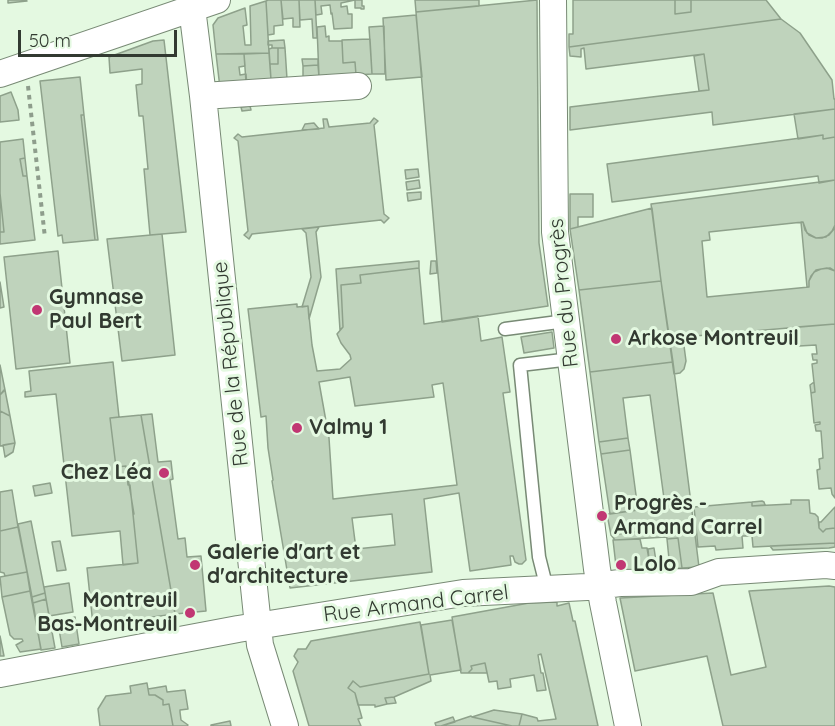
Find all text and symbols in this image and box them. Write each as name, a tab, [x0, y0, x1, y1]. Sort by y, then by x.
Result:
scale bar	[21, 18, 180, 56]
text: 50 m	[29, 29, 71, 52]
street label: Rue du Progrès	[544, 217, 584, 369]
street label: Rue de la République	[208, 260, 254, 468]
place label: Gymnase Paul Bert	[49, 285, 144, 335]
marker: Gymnase Paul Bert	[30, 303, 44, 317]
place label: Arkose Montreuil	[628, 326, 799, 352]
marker: Arkose Montreuil	[609, 332, 623, 346]
place label: Valmy 1	[309, 415, 387, 441]
marker: Valmy 1	[290, 421, 304, 435]
place label: Chez Léa	[61, 460, 152, 486]
marker: Chez Léa	[157, 466, 171, 480]
place label: Progrès - Armand Carrel	[614, 491, 763, 541]
marker: Progrès - Armand Carrel	[595, 509, 609, 523]
place label: Galerie d'art et d'architecture	[207, 540, 361, 590]
place label: Lolo	[633, 552, 676, 578]
marker: Galerie d'art et d'architecture	[188, 558, 202, 572]
marker: Lolo	[614, 558, 628, 572]
street label: Rue Armand Carrel	[322, 580, 510, 628]
place label: Montreuil Bas-Montreuil	[37, 588, 178, 638]
marker: Montreuil Bas-Montreuil	[183, 606, 197, 620]

